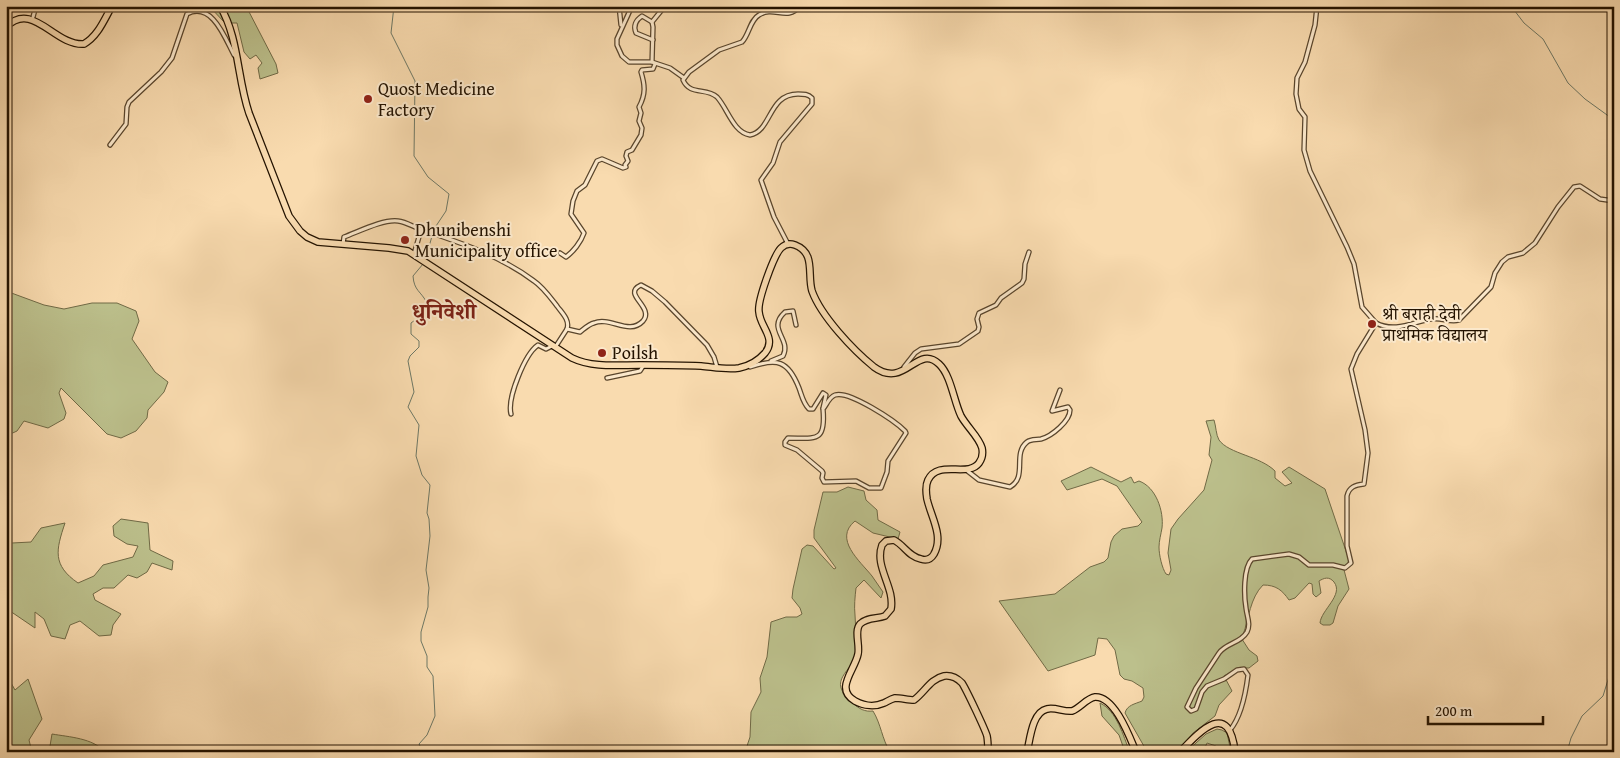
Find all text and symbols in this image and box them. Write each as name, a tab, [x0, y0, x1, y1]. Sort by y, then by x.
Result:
place label: Quost Medicine Factory	[378, 75, 495, 123]
marker: Quost Medicine Factory	[362, 93, 374, 105]
place label: Dhunibenshi Municipality office	[415, 216, 558, 264]
marker: Dhunibenshi Municipality office	[399, 234, 411, 246]
district label: धुनिवेशी	[412, 295, 478, 327]
place label: श्री बराही देवी प्राथमिक विद्यालय	[1381, 300, 1488, 348]
marker: श्री बराही देवी प्राथमिक विद्यालय	[1366, 318, 1378, 330]
place label: Poilsh	[612, 339, 658, 366]
marker: Poilsh	[596, 347, 608, 359]
scale bar	[1428, 693, 1542, 725]
text: 200 m	[1435, 700, 1473, 721]

